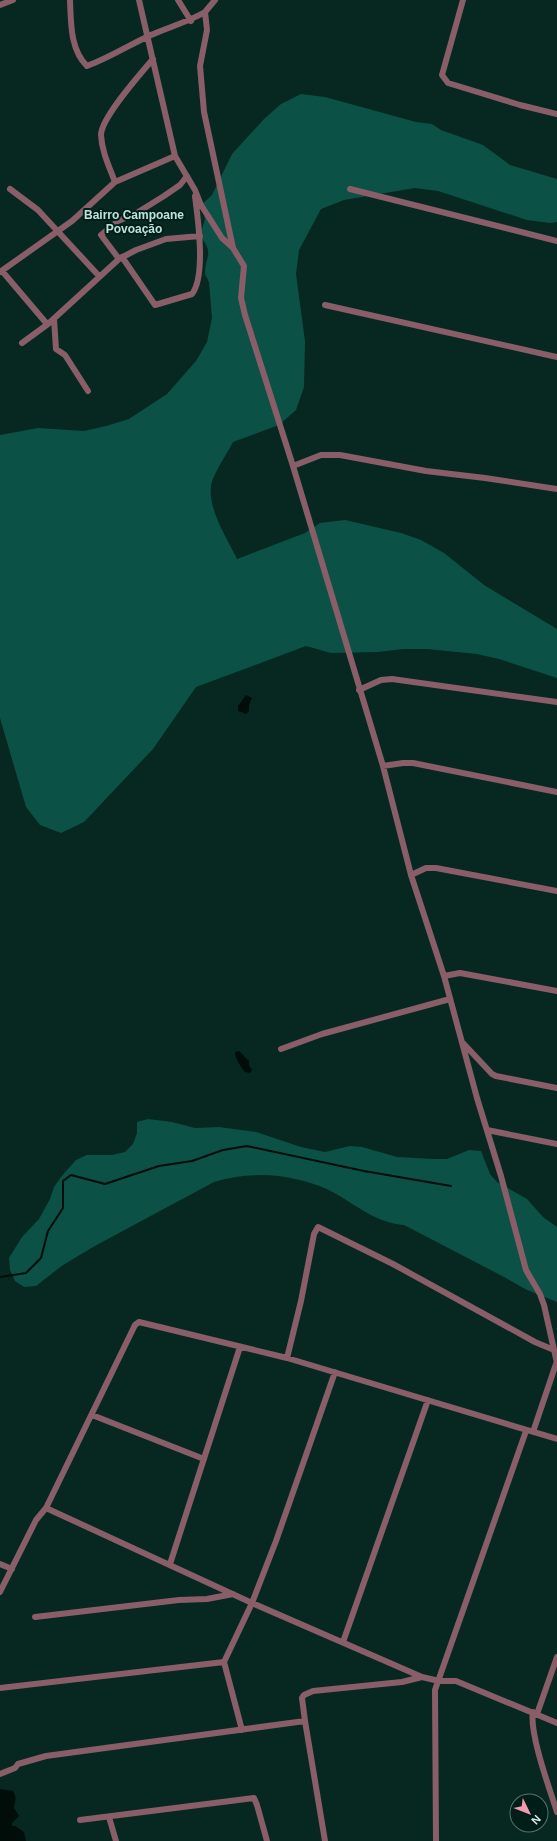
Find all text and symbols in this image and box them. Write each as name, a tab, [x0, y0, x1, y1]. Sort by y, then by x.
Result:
district label: Bairro Campoane Povoação	[84, 208, 184, 236]
north arrow	[509, 1793, 549, 1833]
text: N	[529, 1813, 543, 1827]

